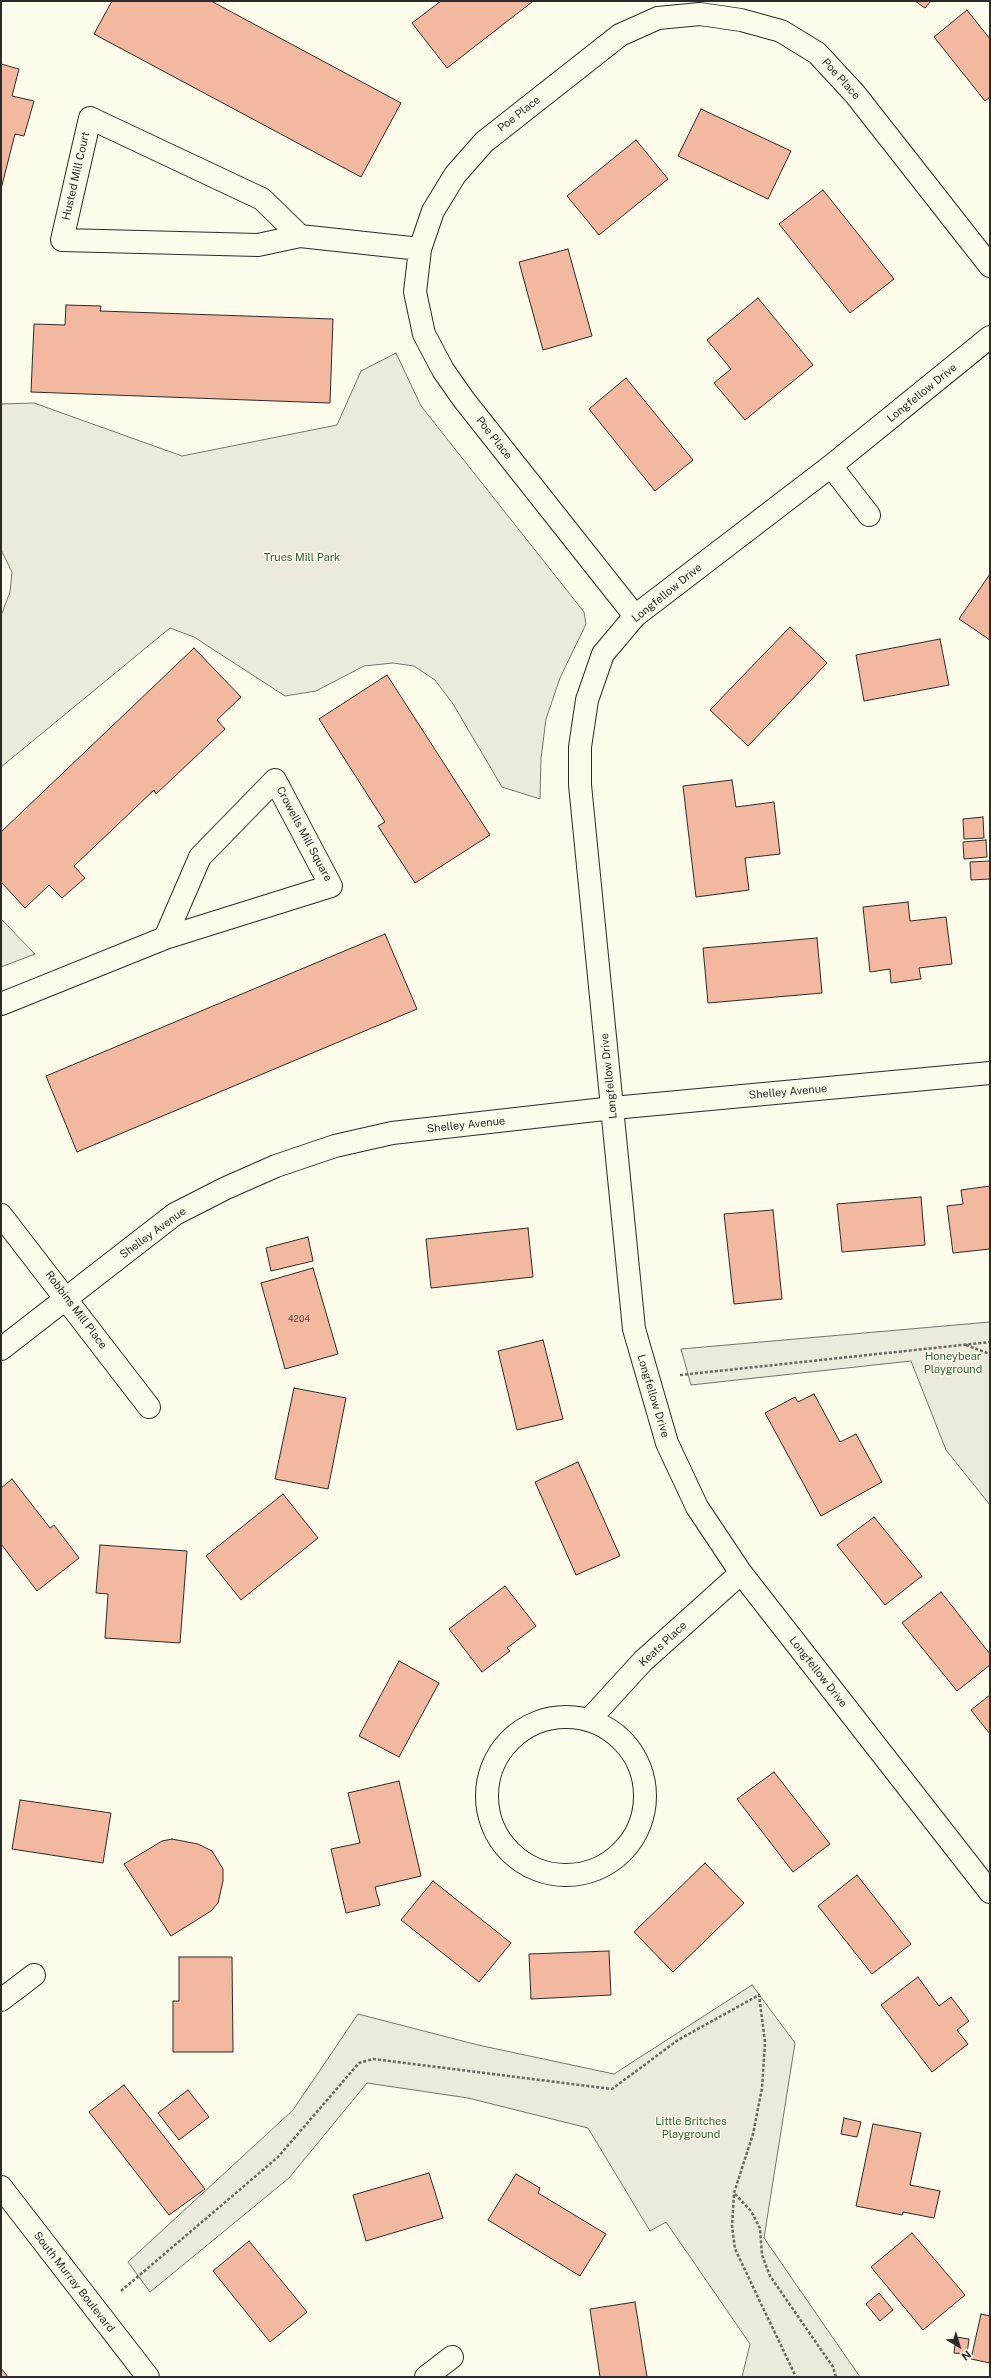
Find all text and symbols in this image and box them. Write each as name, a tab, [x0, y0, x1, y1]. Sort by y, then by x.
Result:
street label: Poe Place	[819, 56, 863, 102]
street label: Poe Place	[495, 93, 543, 135]
street label: Husted Mill Court	[59, 131, 93, 221]
street label: Longfellow Drive	[884, 361, 960, 425]
street label: Poe Place	[473, 414, 515, 462]
park label: Trues Mill Park	[264, 551, 340, 565]
street label: Longfellow Drive	[629, 561, 705, 625]
street label: Crowells Mill Square	[273, 784, 335, 884]
street label: Longfellow Drive	[598, 1032, 620, 1120]
street label: Shelley Avenue	[748, 1082, 828, 1102]
street label: Shelley Avenue	[426, 1114, 506, 1136]
street label: Shelley Avenue	[117, 1205, 189, 1261]
street label: Robbins Mill Place	[42, 1268, 110, 1352]
house number: 4204	[288, 1314, 310, 1324]
park label: Honeybear Playground	[924, 1350, 982, 1376]
street label: Longfellow Drive	[634, 1353, 672, 1439]
street label: Keats Place	[636, 1619, 690, 1669]
street label: Longfellow Drive	[786, 1634, 850, 1710]
park label: Little Britches Playground	[655, 2115, 727, 2141]
street label: South Murray Boulevard	[31, 2229, 117, 2335]
north arrow	[939, 2326, 979, 2366]
text: N	[959, 2348, 973, 2363]

